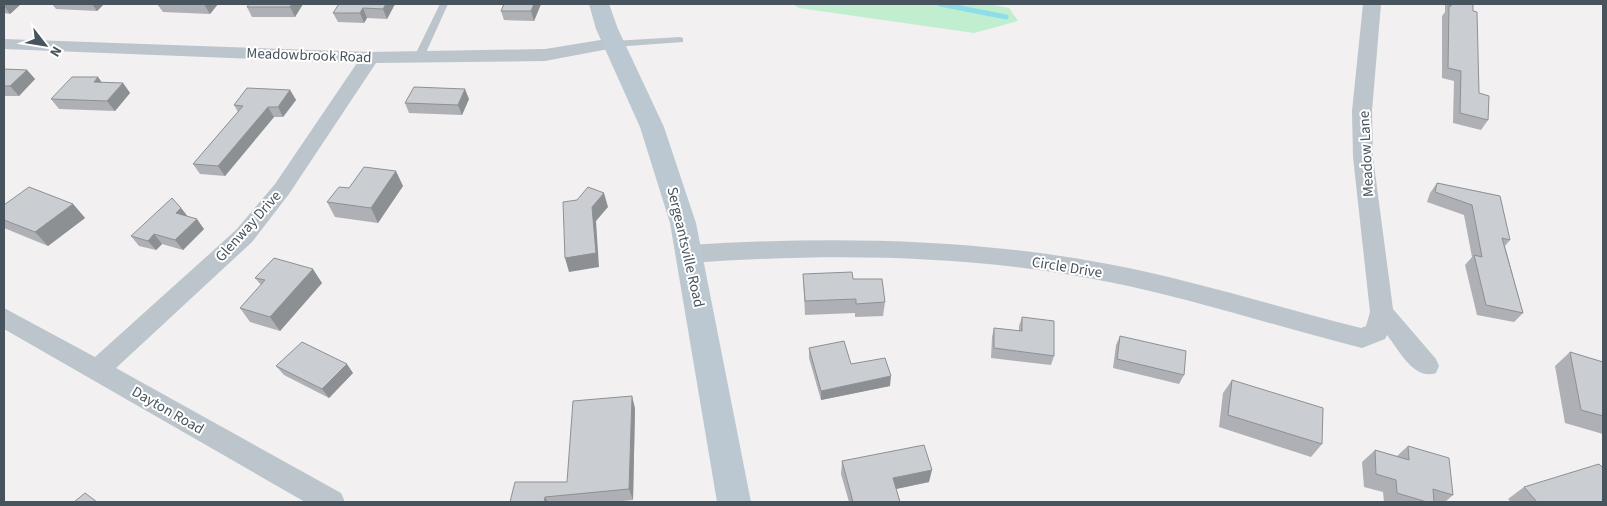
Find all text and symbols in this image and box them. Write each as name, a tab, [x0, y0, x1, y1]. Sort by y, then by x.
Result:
north arrow	[20, 20, 70, 70]
text: N	[44, 42, 66, 60]
street label: Meadowbrook Road	[246, 43, 372, 68]
street label: Meadow Lane	[1354, 110, 1379, 198]
street label: Sergeantsville Road	[661, 185, 710, 309]
street label: Glenway Drive	[211, 186, 286, 267]
street label: Circle Drive	[1030, 252, 1104, 283]
street label: Dayton Road	[128, 381, 208, 440]

